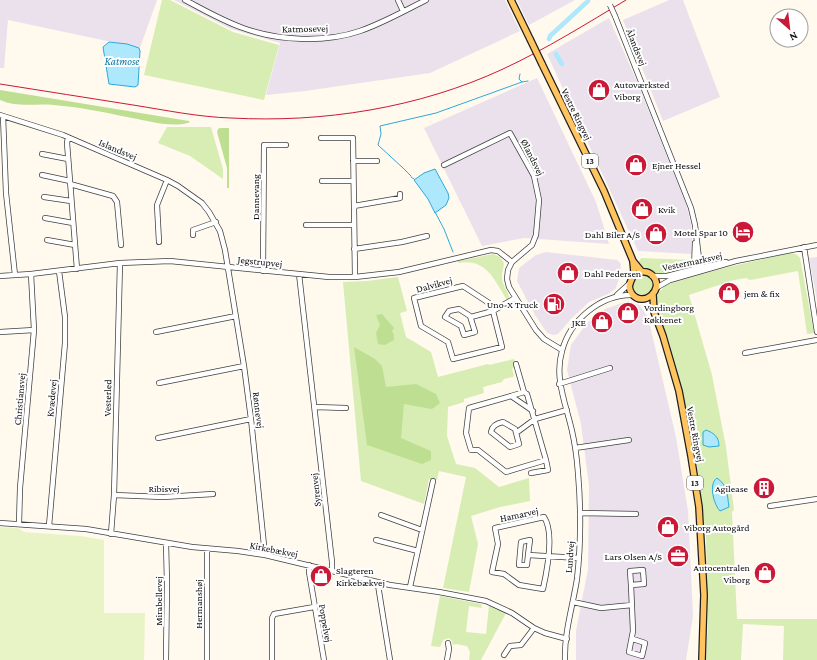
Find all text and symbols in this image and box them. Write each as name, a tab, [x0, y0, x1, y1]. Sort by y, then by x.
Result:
north arrow	[769, 8, 809, 48]
street label: Katmosevej	[282, 23, 328, 35]
street label: Ålandsvej	[623, 27, 649, 68]
text: N	[787, 30, 800, 44]
water label: Katmose	[105, 55, 140, 67]
shop icon: Autoværksted Viborg	[586, 77, 612, 103]
place label: Autoværksted Viborg	[614, 79, 670, 102]
street label: Vestre Ringvej	[558, 87, 594, 142]
street label: Islandsvej	[97, 137, 138, 163]
street label: Ølandsvej	[518, 137, 547, 178]
shop icon: Ejner Hessel	[623, 152, 649, 178]
road number: 13	[582, 154, 598, 168]
place label: Ejner Hessel	[652, 160, 701, 172]
street label: Dannevang	[250, 174, 261, 220]
shop icon: Kvik	[629, 196, 655, 222]
place label: Kvik	[658, 204, 676, 215]
hotel icon: Motel Spar 10	[730, 219, 756, 245]
shop icon: Dahl Biler A/S	[643, 221, 669, 247]
place label: Motel Spar 10	[674, 227, 728, 238]
place label: Dahl Biler A/S	[585, 229, 640, 240]
street label: Vestermarksvej	[661, 250, 723, 274]
street label: Jegstrupvej	[236, 254, 283, 270]
shop icon: Dahl Pedersen	[555, 260, 581, 286]
place label: Dahl Pedersen	[584, 268, 642, 279]
street label: Dalvikvej	[415, 274, 454, 296]
shop icon: jem & fix	[716, 280, 742, 306]
place label: jem & fix	[743, 288, 780, 300]
fuel station icon: Uno-X Truck	[541, 291, 567, 317]
place label: Uno-X Truck	[487, 299, 538, 310]
shop icon: Vordingborg Køkkenet	[615, 300, 641, 326]
place label: Vordingborg Køkkenet	[644, 302, 694, 325]
shop icon: JKE	[589, 309, 615, 335]
place label: JKE	[571, 317, 587, 328]
street label: Christiansvej	[12, 372, 28, 426]
street label: Kvædevej	[44, 379, 60, 417]
street label: Vesterled	[102, 379, 113, 417]
street label: Rønnevej	[250, 391, 266, 429]
street label: Vestre Ringvej	[684, 405, 706, 463]
street label: Syrenvej	[308, 473, 324, 507]
building icon: Agilease	[751, 475, 777, 501]
road number: 13	[687, 476, 703, 490]
street label: Ribisvej	[148, 483, 180, 495]
place label: Agilease	[715, 483, 749, 494]
street label: Hamarvej	[499, 505, 539, 525]
shop icon: Viborg Autogård	[655, 514, 681, 540]
place label: Viborg Autogård	[684, 522, 750, 533]
street label: Kirkebækvej	[249, 539, 299, 561]
street label: Lundvej	[563, 541, 577, 574]
office icon: Lars Olsen A/S	[665, 543, 691, 569]
place label: Lars Olsen A/S	[605, 551, 662, 562]
shop icon: Autocentralen Viborg	[752, 560, 778, 586]
place label: Autocentralen Viborg	[693, 562, 751, 585]
shop icon: Slagteren Kirkebækvej	[308, 563, 334, 589]
place label: Slagteren Kirkebækvej	[336, 565, 385, 589]
street label: Mirabellevej	[153, 576, 165, 626]
street label: Hermanshøj	[193, 579, 205, 629]
street label: Poppelvej	[316, 603, 334, 643]

